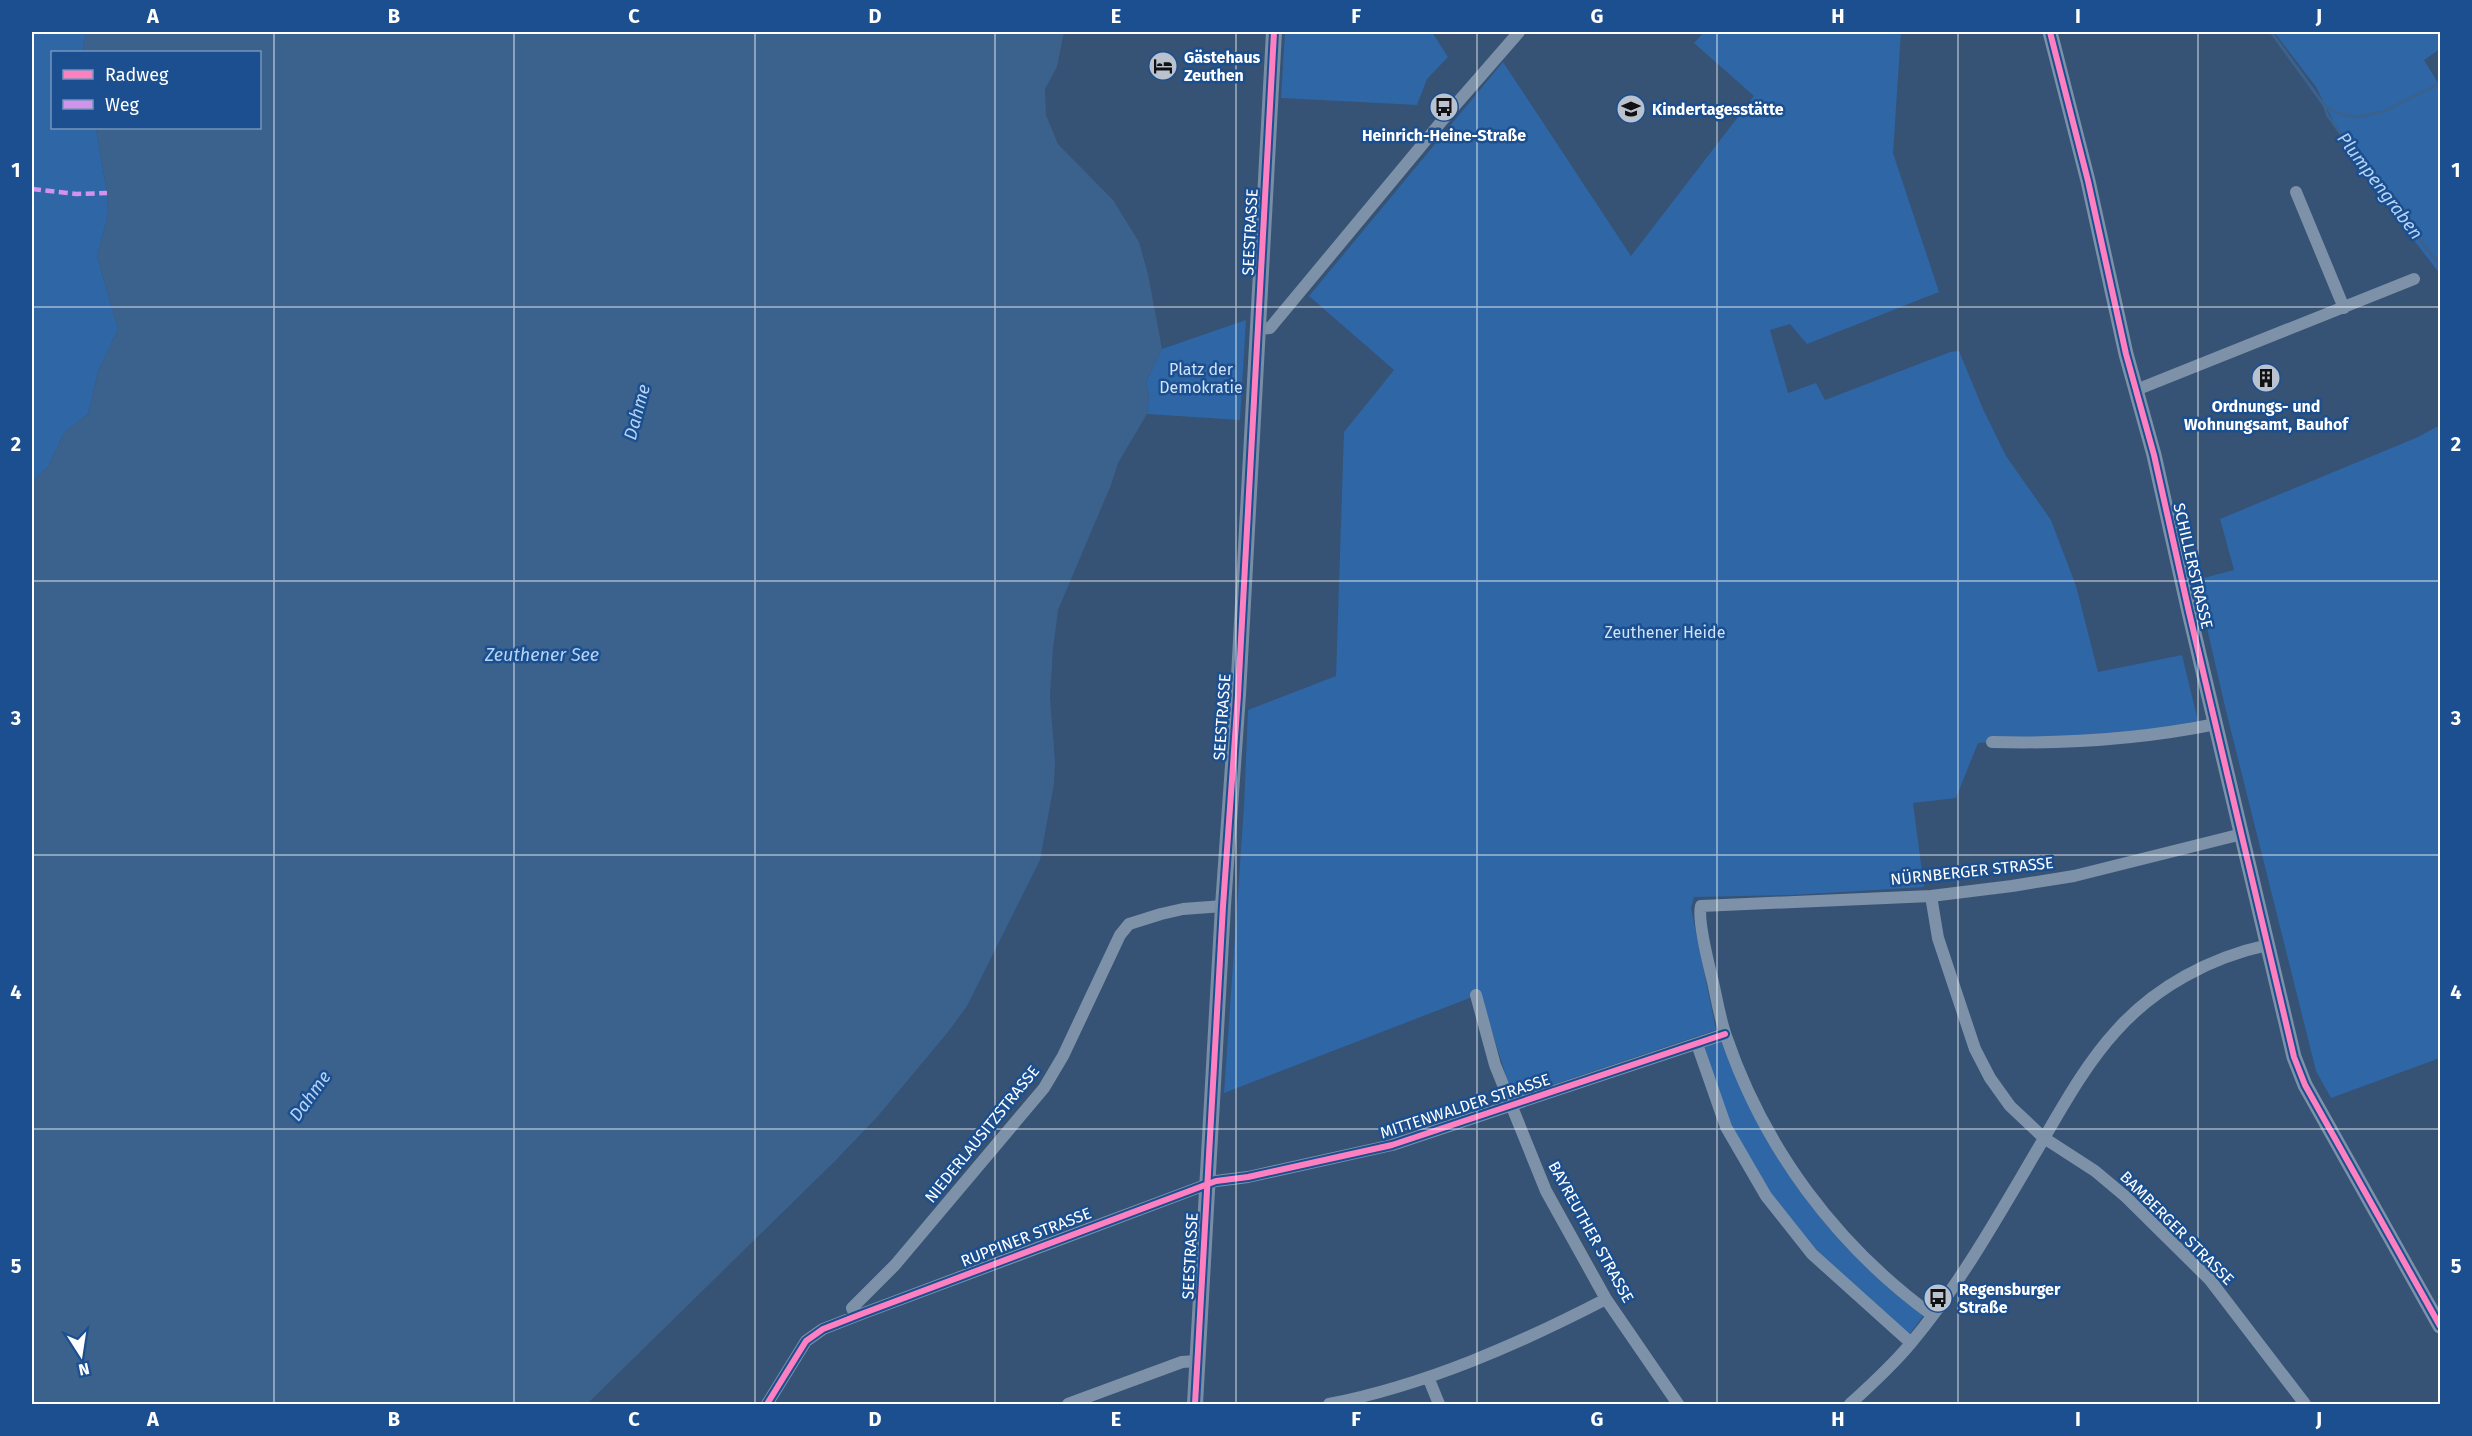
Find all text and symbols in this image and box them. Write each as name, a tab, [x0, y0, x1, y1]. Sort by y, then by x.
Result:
text: A	[146, 4, 160, 28]
text: B	[388, 4, 400, 28]
text: C	[628, 4, 640, 28]
text: D	[868, 4, 882, 28]
text: E	[1111, 4, 1121, 28]
text: F	[1351, 4, 1361, 28]
text: G	[1591, 4, 1603, 28]
text: H	[1831, 4, 1845, 28]
text: I	[2075, 4, 2081, 28]
text: J	[2315, 4, 2322, 28]
place label: Gästehaus Zeuthen	[1184, 48, 1261, 85]
hotel icon: Gästehaus Zeuthen	[1147, 50, 1179, 82]
legend	[51, 51, 261, 129]
text: Radweg	[105, 64, 169, 86]
bus stop icon: Heinrich-Heine-Straße	[1428, 91, 1460, 123]
school or university icon: Kindertagesstätte	[1615, 93, 1647, 125]
text: Weg	[105, 94, 139, 116]
place label: Kindertagesstätte	[1652, 100, 1784, 119]
place label: Heinrich-Heine-Straße	[1362, 126, 1526, 145]
water label: Plumpengraben	[2333, 128, 2427, 244]
text: 1	[11, 158, 21, 182]
text: 1	[2451, 158, 2461, 182]
street label: SEESTRASSE	[1238, 188, 1262, 276]
park label: Platz der Demokratie	[1159, 360, 1243, 397]
building icon: Ordnungs- und Wohnungsamt, Bauhof	[2250, 362, 2282, 394]
water label: Dahme	[619, 382, 655, 442]
place label: Ordnungs- und Wohnungsamt, Bauhof	[2184, 397, 2349, 434]
text: 2	[11, 432, 21, 456]
text: 2	[2451, 432, 2461, 456]
street label: SCHILLERSTRASSE	[2169, 501, 2217, 631]
park label: Zeuthener Heide	[1605, 623, 1725, 642]
water label: Zeuthener See	[484, 644, 599, 666]
street label: SEESTRASSE	[1209, 673, 1235, 761]
text: 3	[10, 706, 21, 730]
text: 3	[2450, 706, 2461, 730]
street label: NÜRNBERGER STRASSE	[1890, 853, 2054, 889]
text: 4	[10, 980, 22, 1004]
text: 4	[2450, 980, 2462, 1004]
street label: NIEDERLAUSITZSTRASSE	[921, 1062, 1043, 1206]
water label: Dahme	[284, 1067, 336, 1125]
street label: MITTENWALDER STRASSE	[1378, 1070, 1552, 1142]
street label: BAYREUTHER STRASSE	[1544, 1158, 1638, 1306]
street label: BAMBERGER STRASSE	[2116, 1167, 2238, 1289]
street label: RUPPINER STRASSE	[958, 1203, 1094, 1271]
street label: SEESTRASSE	[1178, 1212, 1202, 1300]
text: 5	[11, 1254, 22, 1278]
text: 5	[2451, 1254, 2462, 1278]
place label: Regensburger Straße	[1959, 1280, 2061, 1317]
bus stop icon: Regensburger Straße	[1922, 1282, 1954, 1314]
north arrow	[51, 1325, 111, 1385]
text: N	[77, 1359, 91, 1380]
text: A	[146, 1407, 160, 1431]
text: B	[388, 1407, 400, 1431]
text: C	[628, 1407, 640, 1431]
text: D	[868, 1407, 882, 1431]
text: E	[1111, 1407, 1121, 1431]
text: F	[1351, 1407, 1361, 1431]
text: G	[1591, 1407, 1603, 1431]
text: H	[1831, 1407, 1845, 1431]
text: I	[2075, 1407, 2081, 1431]
text: J	[2315, 1407, 2322, 1431]

